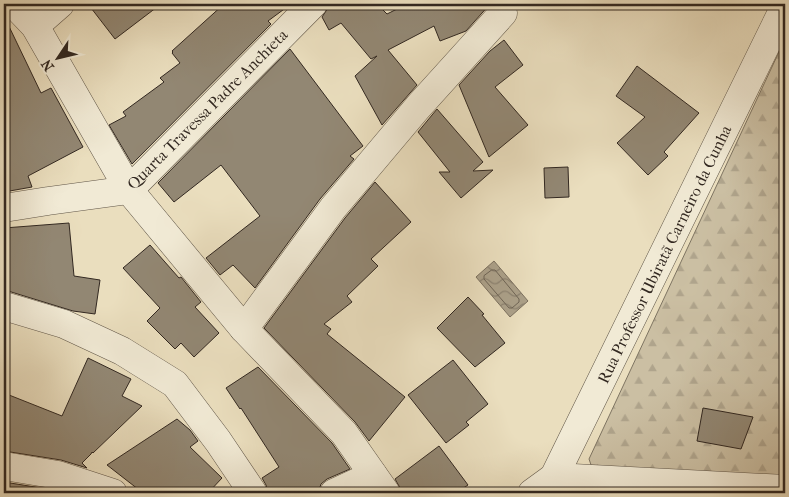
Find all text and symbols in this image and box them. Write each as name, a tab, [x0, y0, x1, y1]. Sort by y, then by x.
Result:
street label: Quarta Travessa Padre Anchieta	[123, 25, 292, 193]
north arrow	[32, 32, 82, 82]
text: N	[38, 56, 58, 74]
street label: Rua Professor Ubiratã Carneiro da Cunha	[593, 121, 736, 386]

